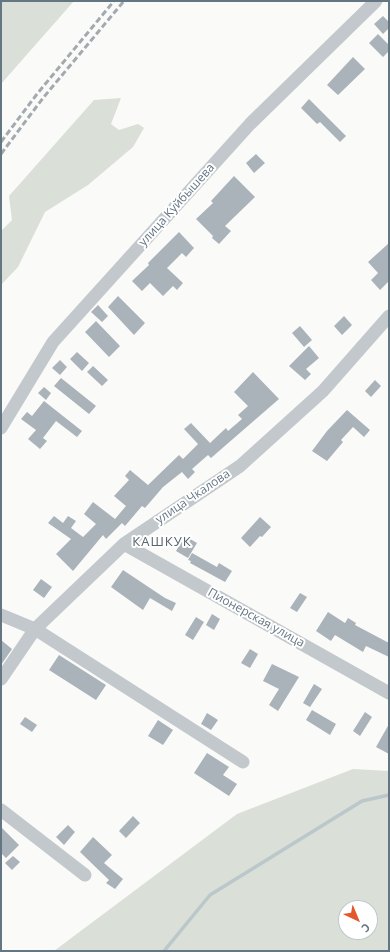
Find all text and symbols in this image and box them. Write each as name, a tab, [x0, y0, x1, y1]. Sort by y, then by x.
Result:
street label: улица Куйбышева	[136, 161, 218, 249]
street label: улица Чкалова	[153, 467, 233, 527]
district label: КАШКУК	[132, 534, 192, 550]
street label: Пионерская улица	[205, 585, 307, 651]
north arrow	[338, 900, 378, 940]
text: С	[358, 920, 374, 936]

